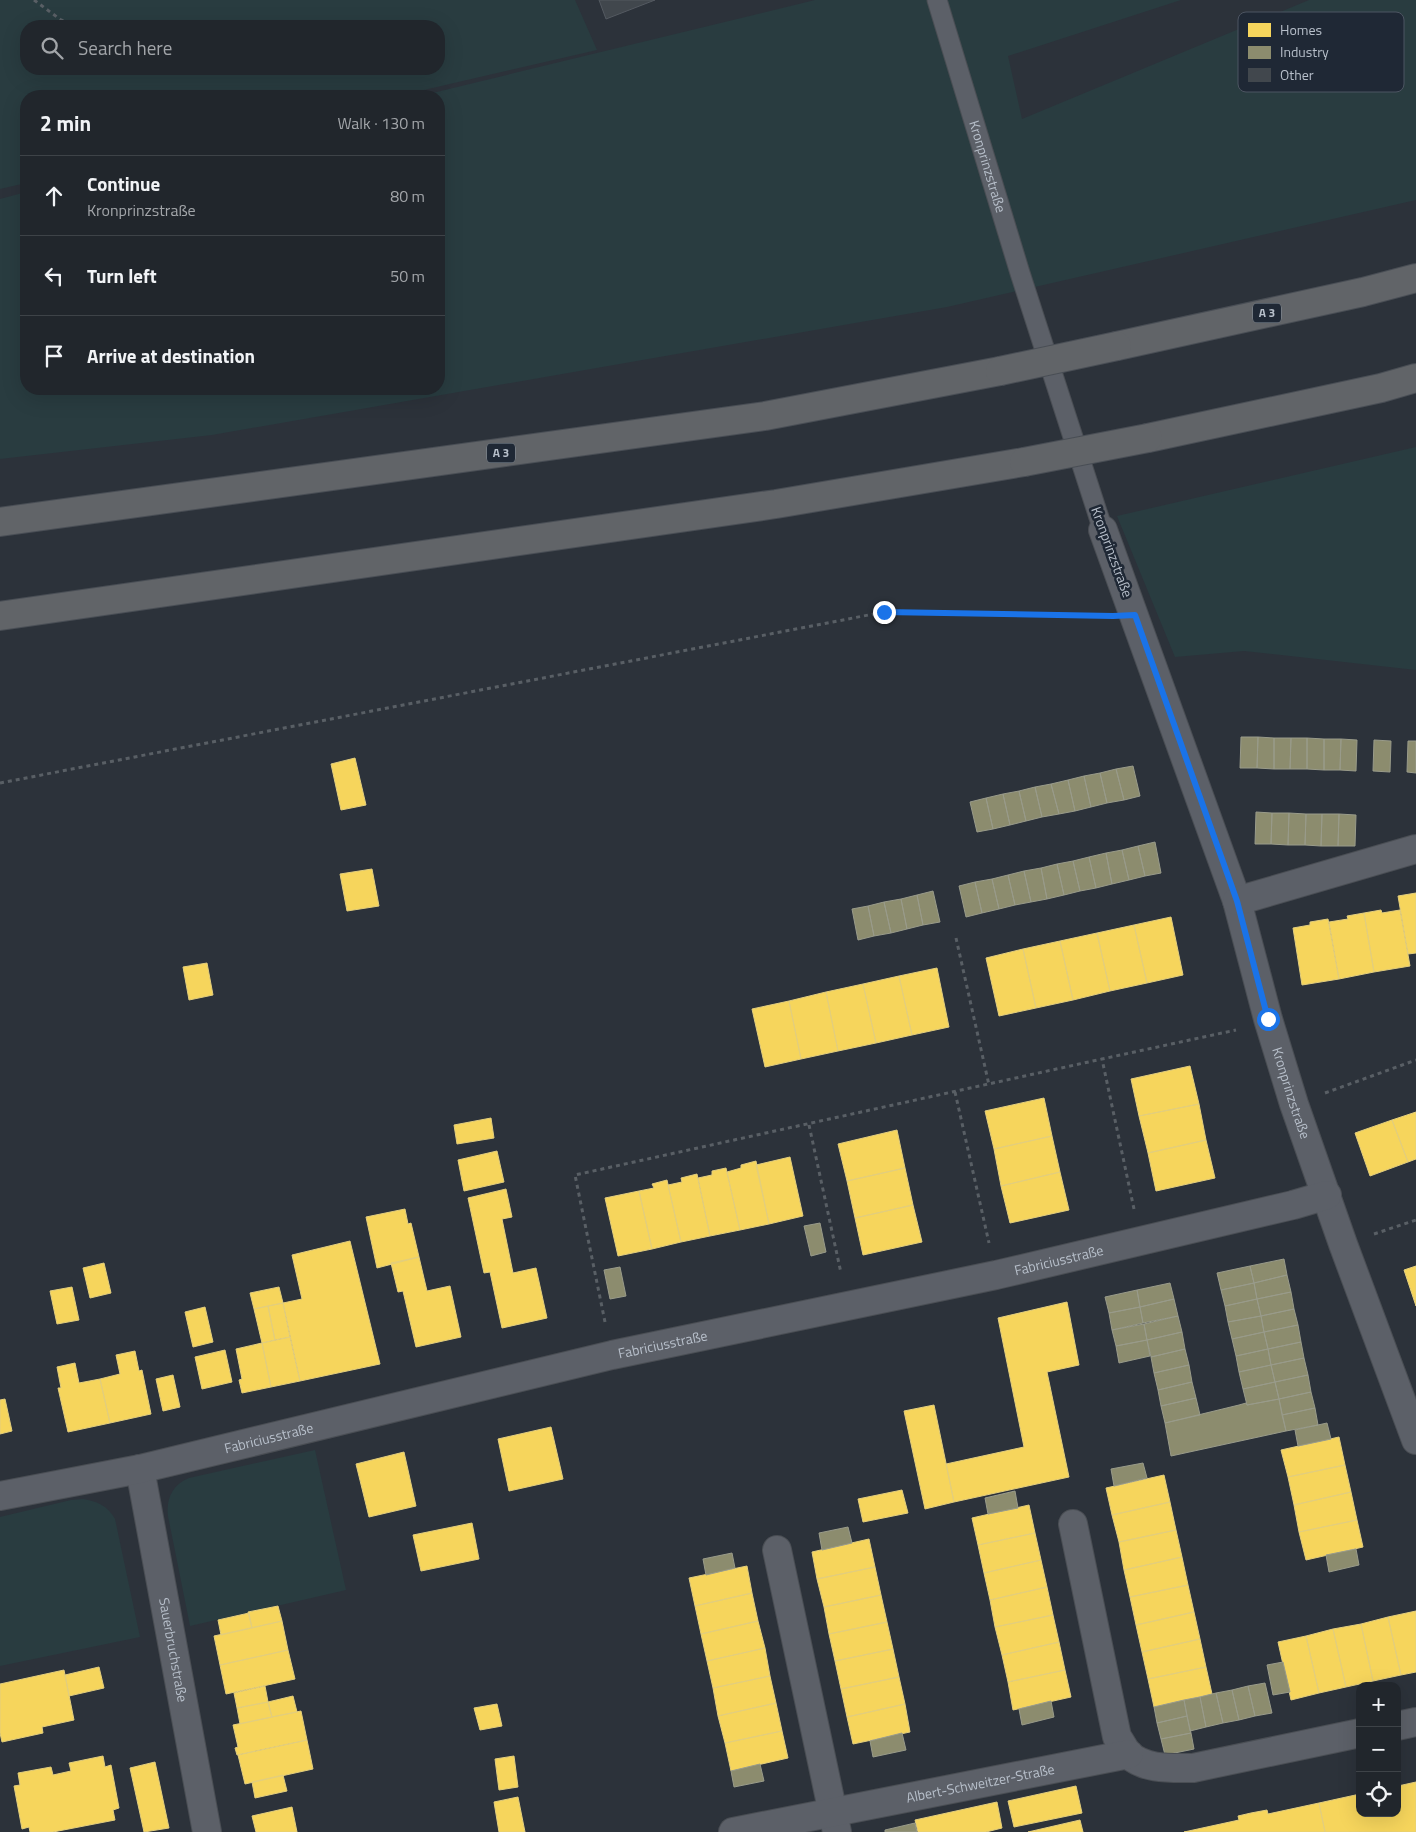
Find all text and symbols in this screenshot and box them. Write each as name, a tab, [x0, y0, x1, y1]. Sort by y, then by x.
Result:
legend	[1238, 12, 1404, 92]
text: Homes	[1280, 19, 1322, 40]
search box	[20, 20, 445, 75]
text: Search here	[78, 33, 172, 62]
icon: search	[38, 34, 66, 62]
text: Industry	[1280, 41, 1329, 62]
text: Other	[1280, 64, 1314, 85]
text: 2 min	[40, 107, 91, 139]
text: Walk · 130 m	[337, 111, 425, 135]
street label: Kronprinzstraße	[964, 118, 1012, 215]
text: Continue	[87, 169, 160, 198]
icon: ahead	[40, 182, 68, 210]
text: 80 m	[390, 184, 425, 208]
text: Kronprinzstraße	[87, 198, 196, 222]
text: Turn left	[87, 261, 157, 290]
icon: left	[40, 262, 68, 290]
text: 50 m	[390, 264, 425, 288]
road number: A 3	[1253, 304, 1281, 322]
text: Arrive at destination	[87, 341, 255, 370]
icon: arrive	[40, 342, 68, 370]
road number: A 3	[487, 443, 515, 462]
street label: Kronprinzstraße	[1086, 504, 1139, 600]
route end	[873, 601, 896, 624]
route start	[1257, 1008, 1280, 1031]
street label: Kronprinzstraße	[1267, 1044, 1316, 1142]
street label: Fabriciusstraße	[1012, 1239, 1105, 1280]
street label: Fabriciusstraße	[616, 1324, 709, 1363]
street label: Fabriciusstraße	[222, 1417, 315, 1458]
street label: Sauerbruchstraße	[154, 1596, 194, 1704]
map controls	[1356, 1682, 1401, 1817]
button: +	[1356, 1682, 1401, 1727]
button: −	[1356, 1727, 1401, 1772]
street label: Albert-Schweitzer-Straße	[904, 1758, 1056, 1808]
button: locate	[1356, 1772, 1401, 1817]

